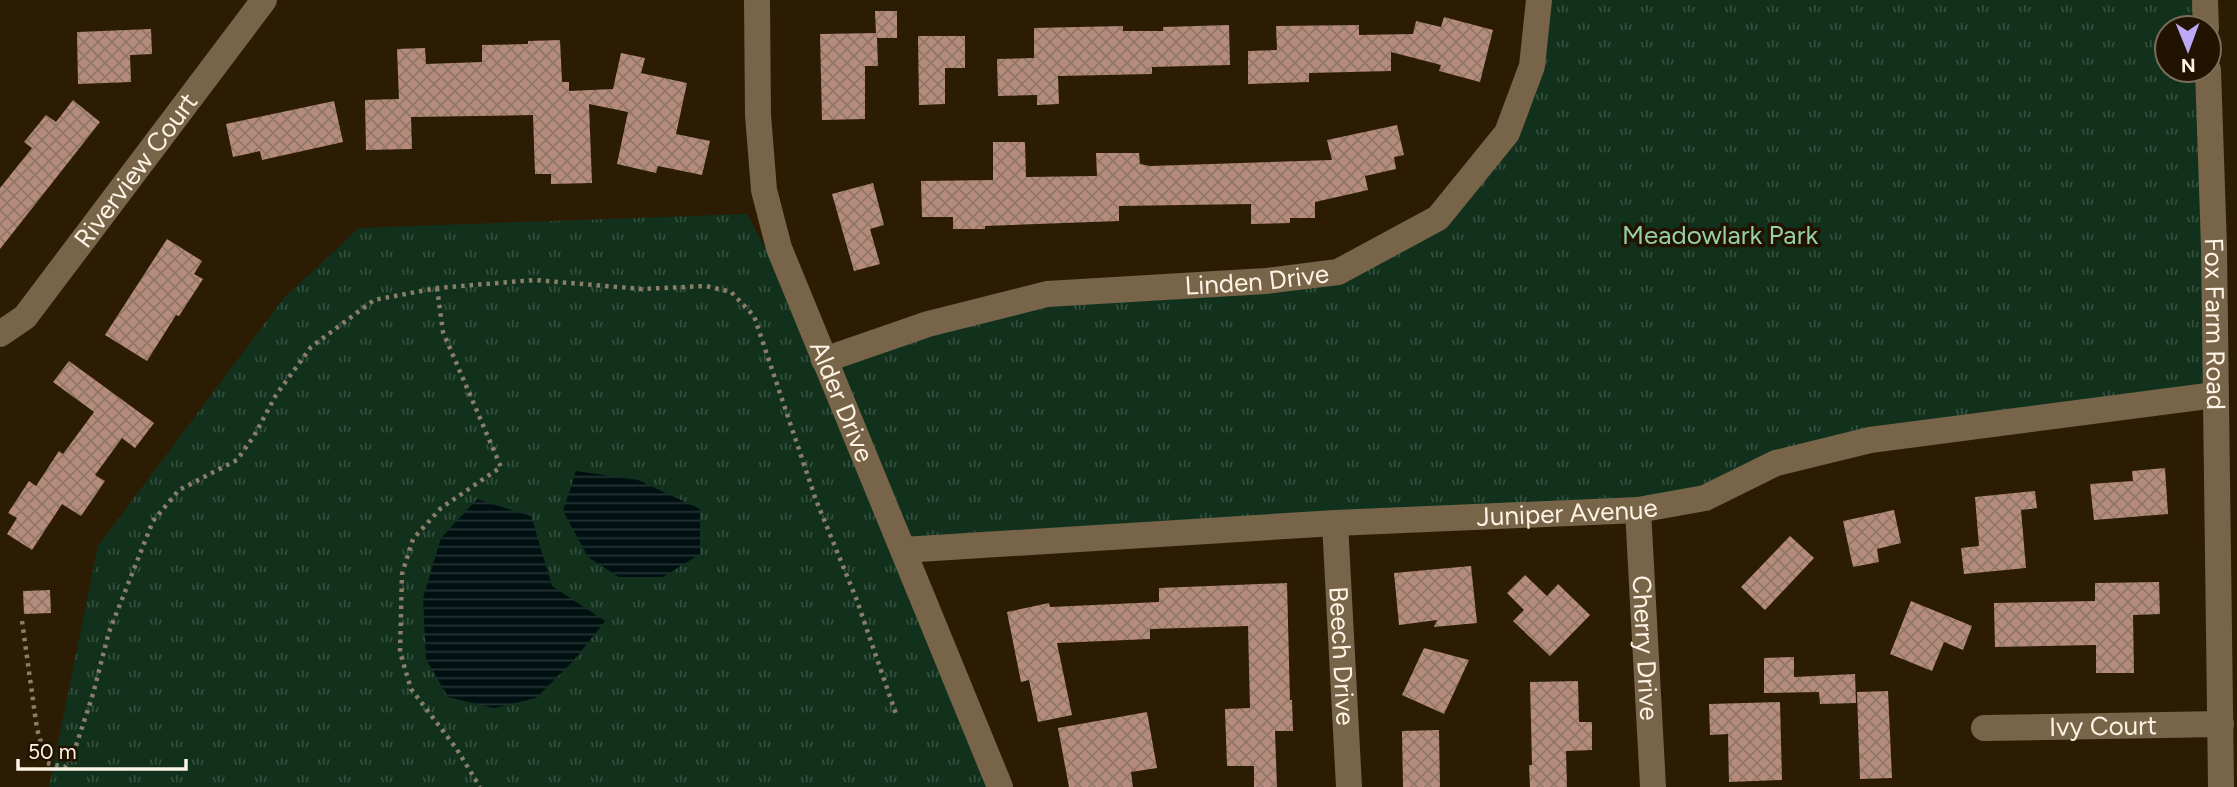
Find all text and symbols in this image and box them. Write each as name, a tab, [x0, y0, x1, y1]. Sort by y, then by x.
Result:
north arrow	[2153, 14, 2223, 84]
text: N	[2181, 54, 2196, 77]
street label: Riverview Court	[67, 86, 204, 254]
park label: Meadowlark Park	[1622, 219, 1818, 251]
street label: Fox Farm Road	[2198, 237, 2232, 410]
street label: Linden Drive	[1184, 257, 1331, 302]
street label: Alder Drive	[803, 336, 881, 467]
street label: Juniper Avenue	[1476, 491, 1660, 533]
street label: Cherry Drive	[1626, 574, 1665, 721]
street label: Beech Drive	[1322, 585, 1362, 726]
street label: Ivy Court	[2049, 709, 2157, 743]
scale bar	[18, 728, 186, 772]
text: 50 m	[28, 739, 77, 764]

